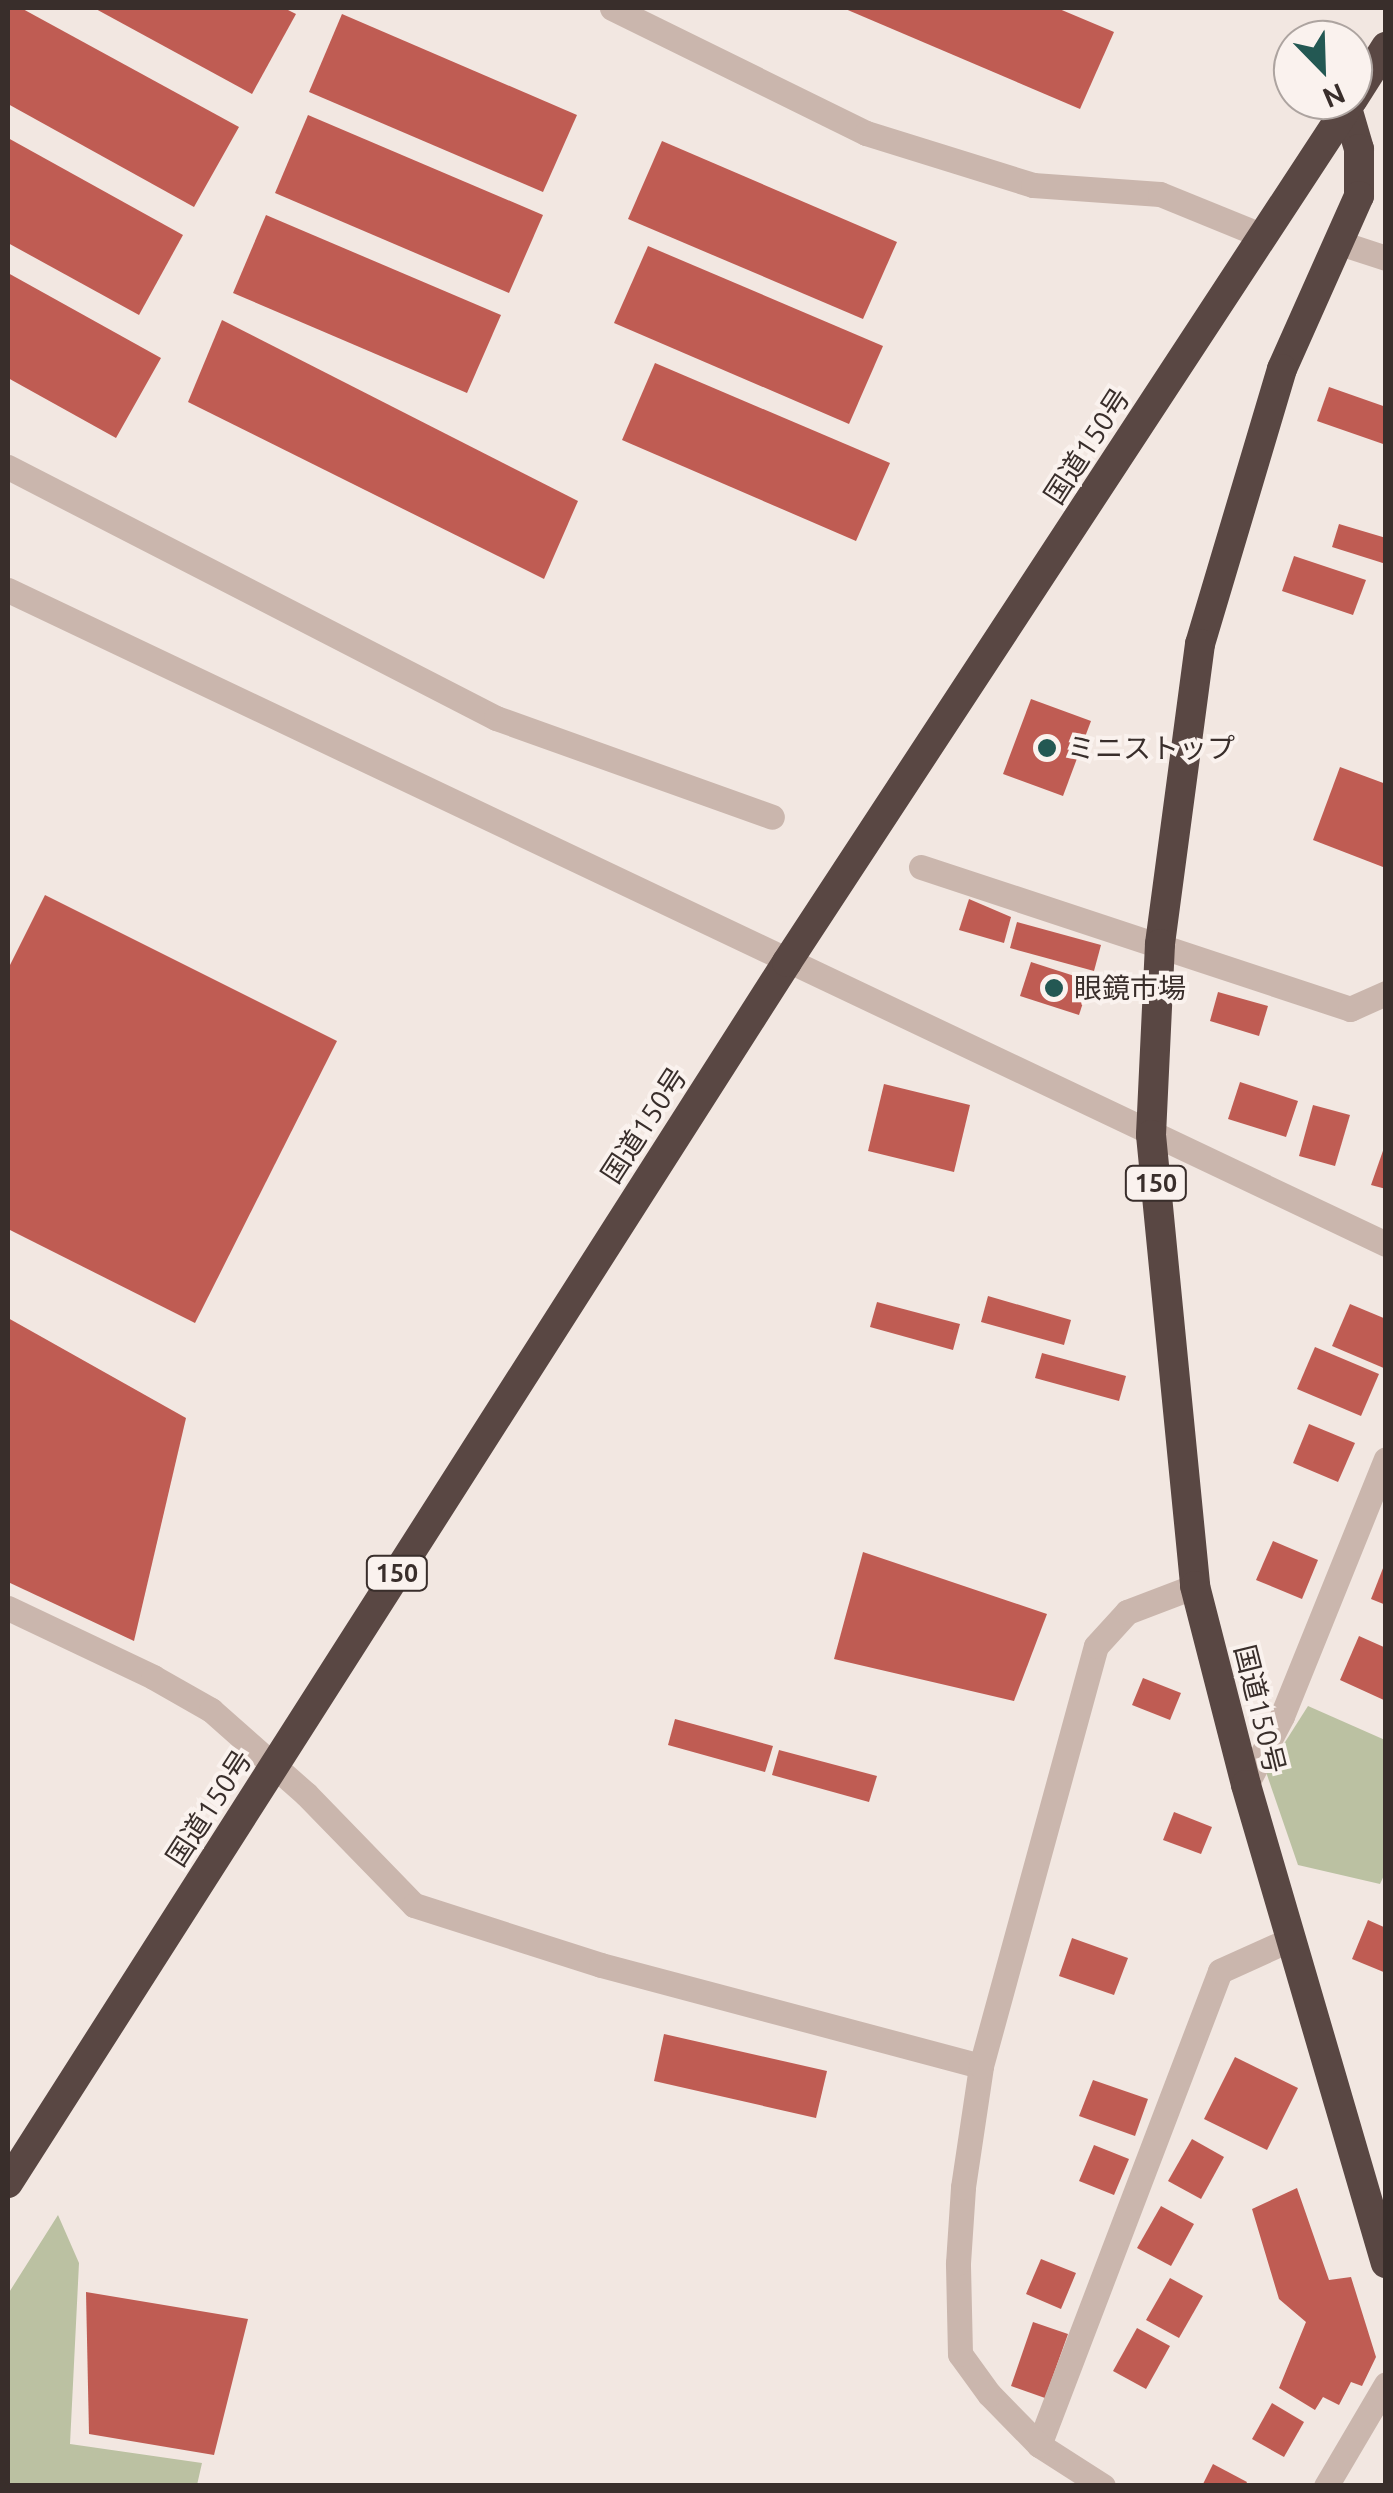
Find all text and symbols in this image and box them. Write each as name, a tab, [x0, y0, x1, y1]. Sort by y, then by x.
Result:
north arrow	[1273, 20, 1373, 120]
text: N	[1318, 78, 1350, 115]
street label: 国道150号	[1037, 382, 1137, 510]
place label: ミニストップ	[1067, 731, 1235, 765]
marker: ミニストップ	[1036, 737, 1058, 759]
place label: 眼鏡市場	[1074, 971, 1186, 1005]
marker: 眼鏡市場	[1043, 977, 1065, 999]
street label: 国道150号	[594, 1061, 694, 1189]
road number: 150	[1124, 1163, 1188, 1203]
road number: 150	[364, 1553, 430, 1593]
street label: 国道150号	[1228, 1641, 1292, 1777]
street label: 国道150号	[159, 1744, 259, 1872]

